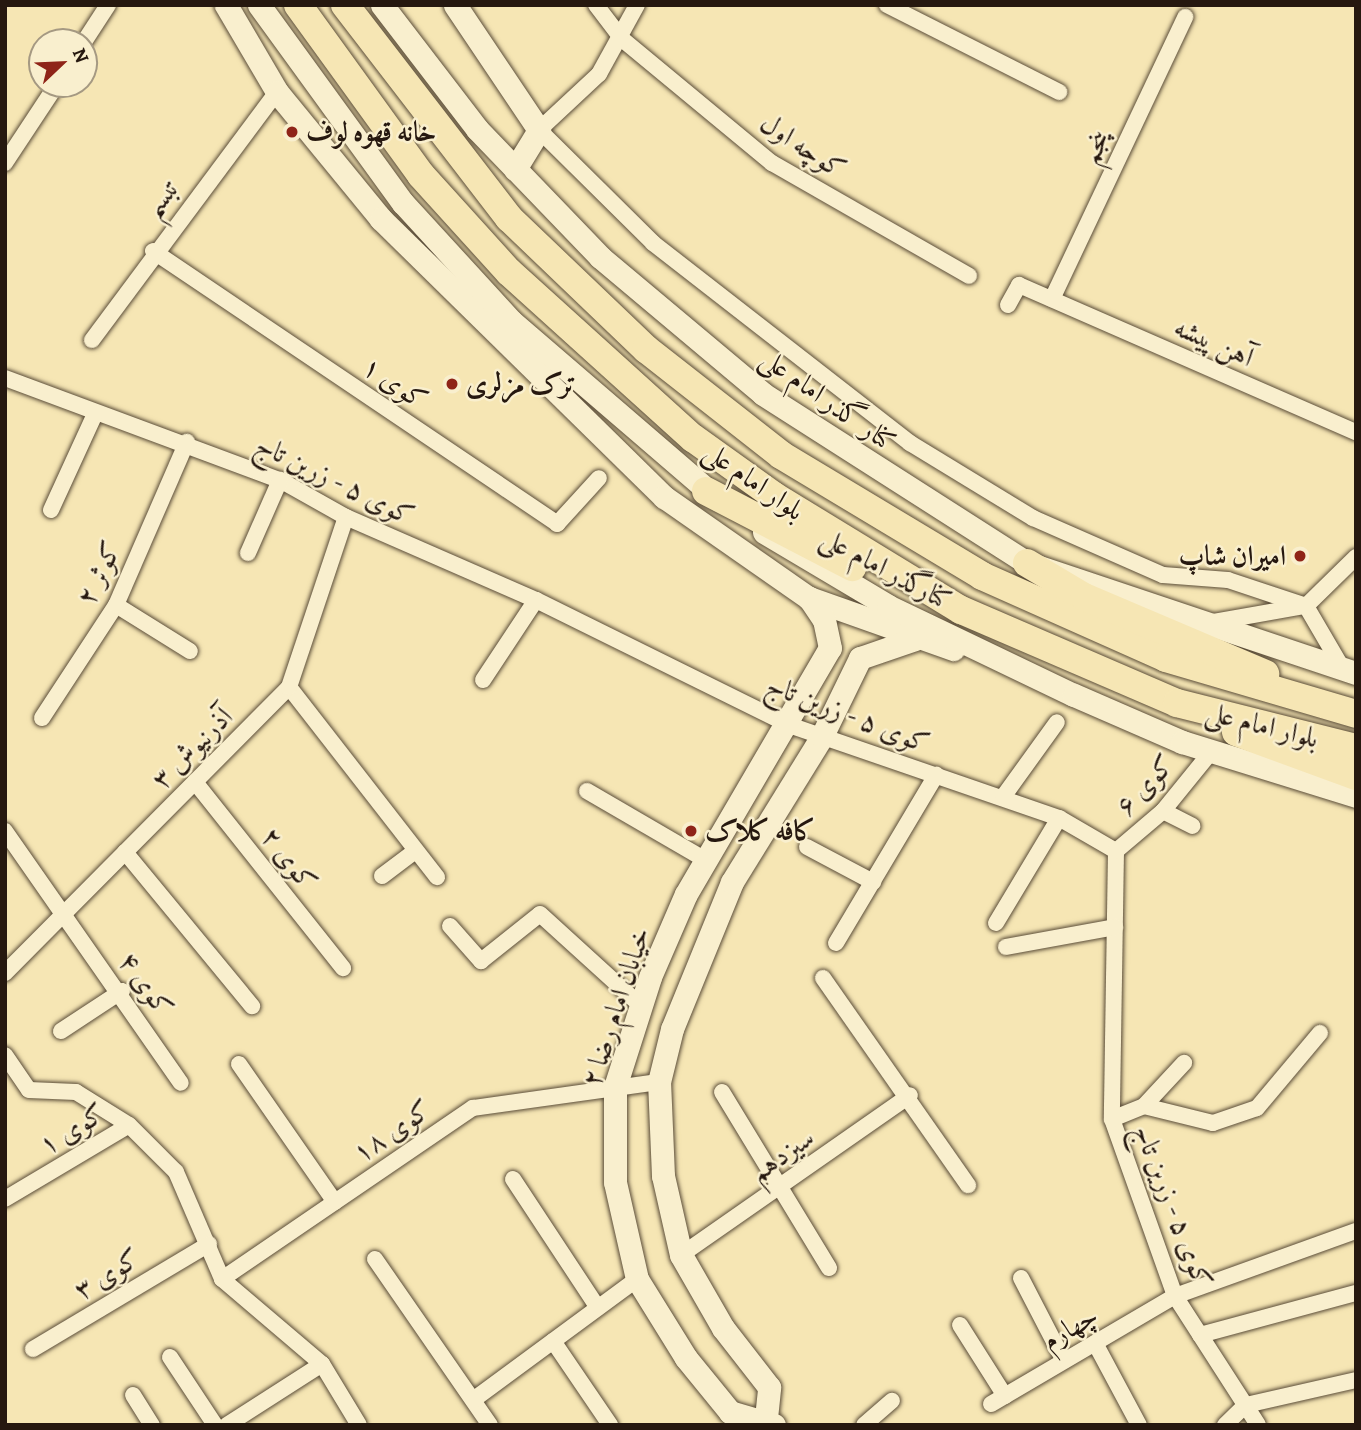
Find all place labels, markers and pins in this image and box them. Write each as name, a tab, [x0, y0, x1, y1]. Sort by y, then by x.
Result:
place label: خانه قهوه لوف	[306, 115, 436, 149]
marker: خانه قهوه لوف	[284, 124, 300, 140]
place label: ترک مزلری	[466, 367, 576, 401]
marker: ترک مزلری	[444, 376, 460, 392]
place label: امیران شاپ	[1178, 539, 1286, 573]
marker: امیران شاپ	[1292, 548, 1308, 564]
place label: کافه کلاک	[705, 814, 816, 848]
marker: کافه کلاک	[683, 823, 699, 839]

